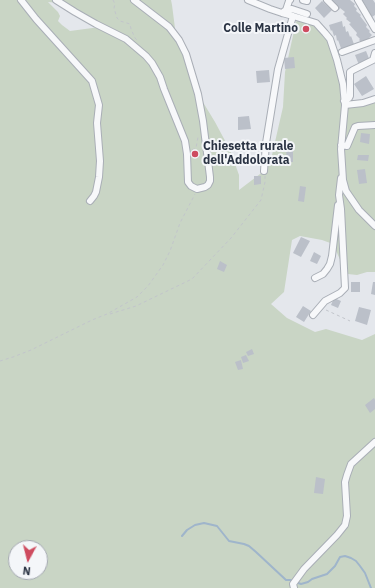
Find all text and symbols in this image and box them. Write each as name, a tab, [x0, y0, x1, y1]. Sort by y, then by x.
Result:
place label: Colle Martino	[223, 22, 298, 36]
marker: Colle Martino	[301, 24, 311, 34]
place label: Chiesetta rurale dell'Addolorata	[203, 140, 294, 168]
marker: Chiesetta rurale dell'Addolorata	[190, 149, 200, 159]
north arrow	[8, 540, 48, 580]
text: N	[22, 563, 31, 578]

